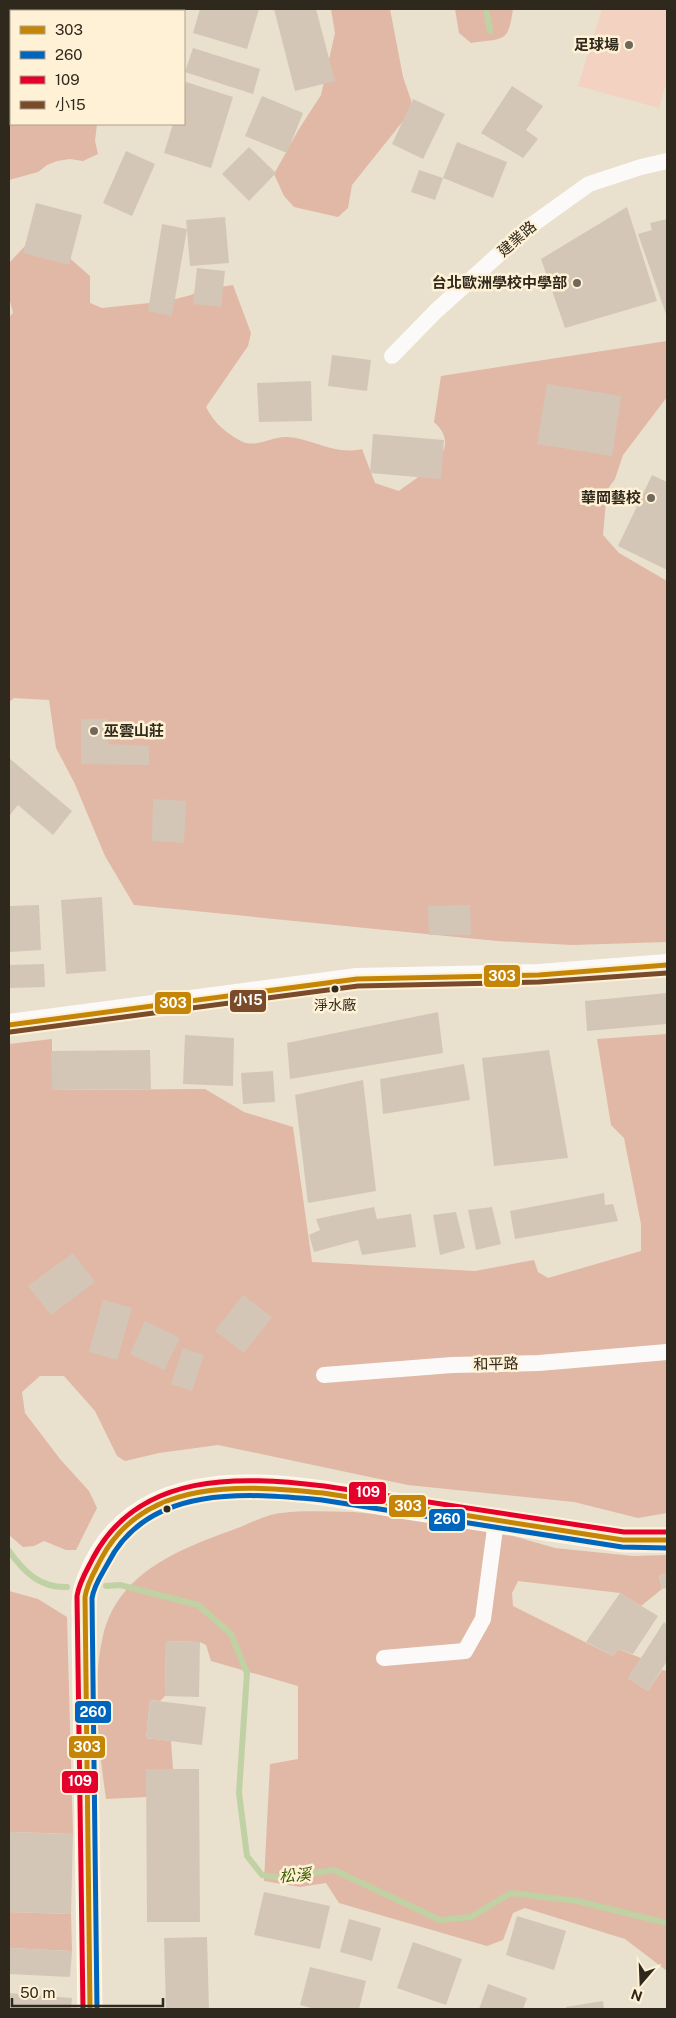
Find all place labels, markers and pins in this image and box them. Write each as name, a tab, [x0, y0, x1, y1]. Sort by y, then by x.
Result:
place label: 足球場	[574, 36, 619, 53]
marker: 足球場	[623, 39, 635, 51]
place label: 台北歐洲學校中學部	[432, 274, 567, 291]
marker: 台北歐洲學校中學部	[571, 277, 583, 289]
place label: 華岡藝校	[581, 489, 641, 506]
marker: 華岡藝校	[645, 492, 657, 504]
place label: 巫雲山莊	[104, 722, 164, 739]
marker: 巫雲山莊	[88, 725, 100, 737]
marker: 淨水廠	[330, 984, 340, 994]
place label: 淨水廠	[314, 997, 356, 1013]
unlabelled marker	[162, 1504, 172, 1514]

